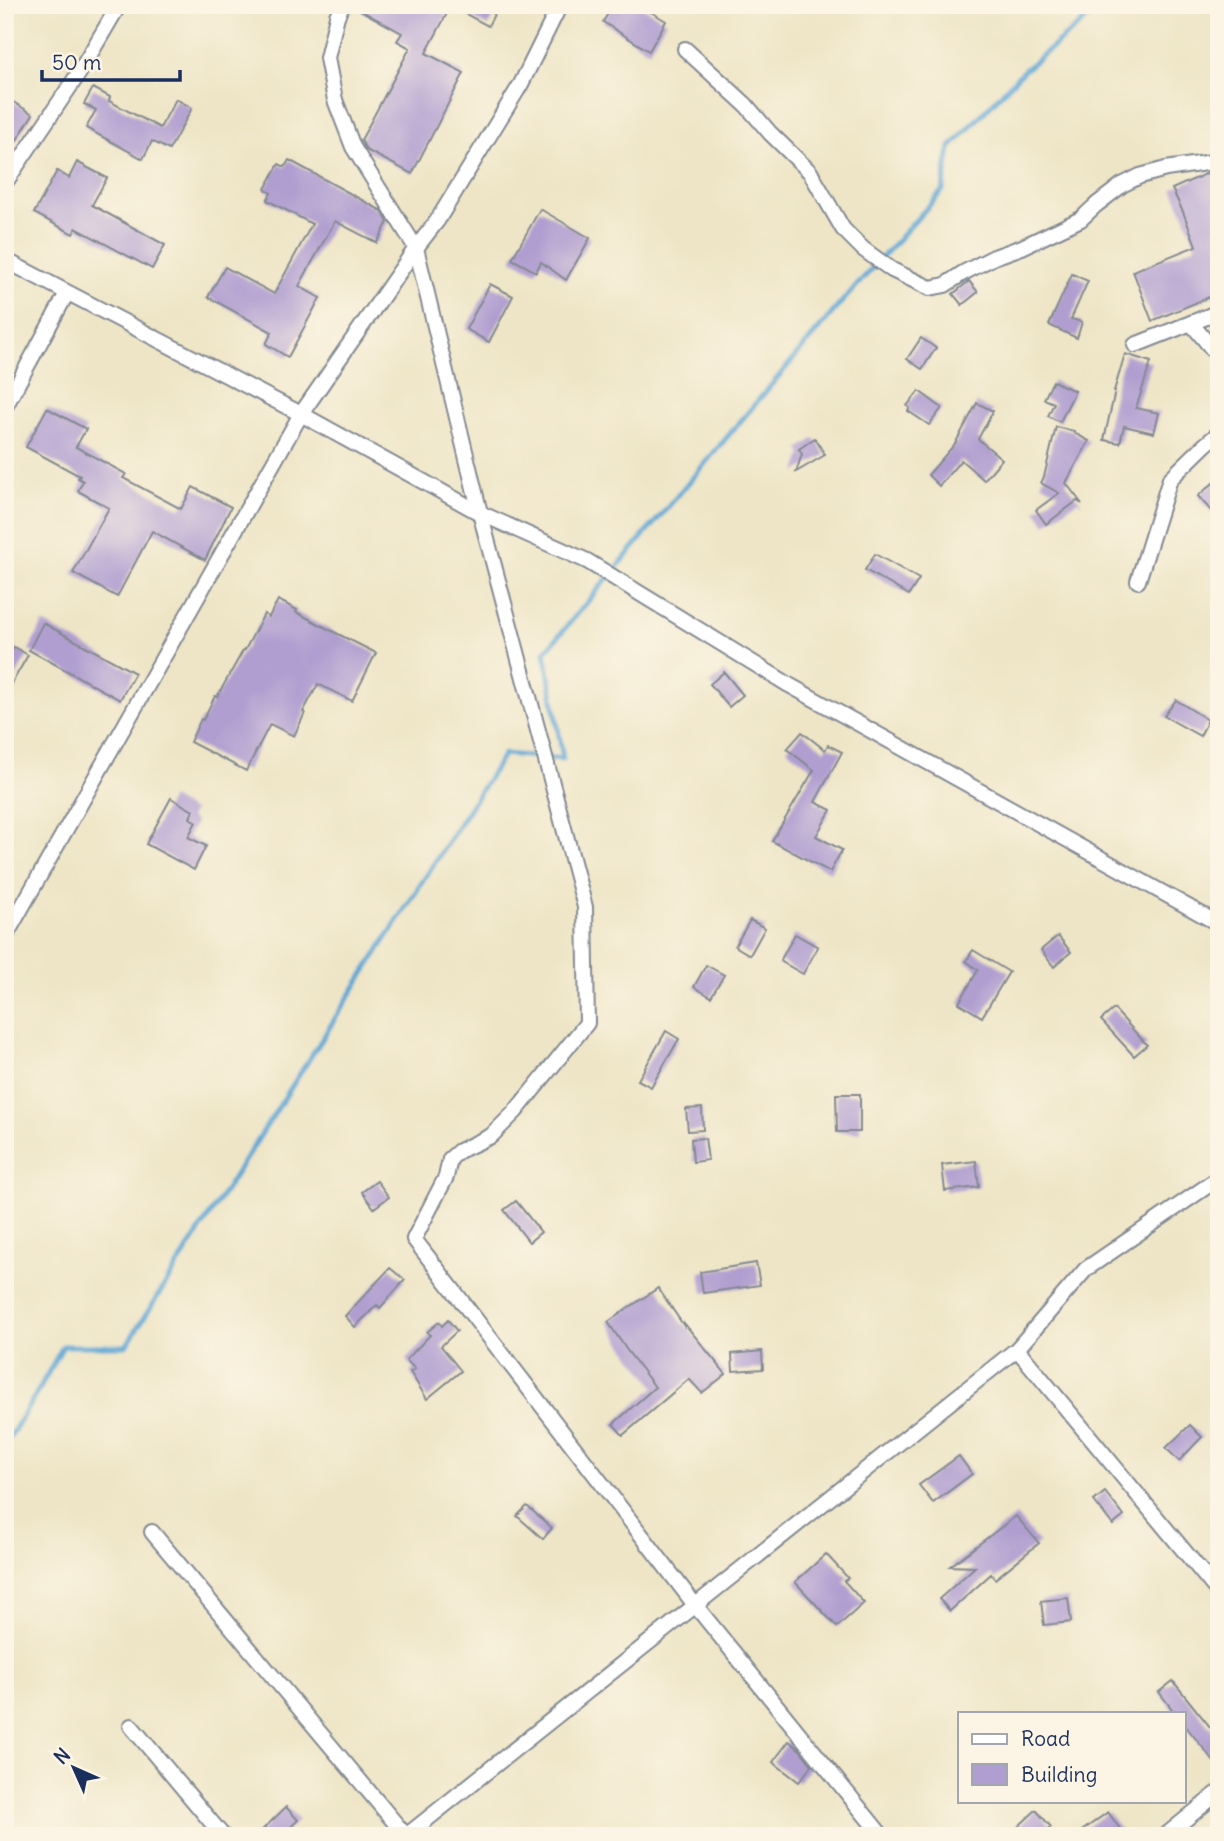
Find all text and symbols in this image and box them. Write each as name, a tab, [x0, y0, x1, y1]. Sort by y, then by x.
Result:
scale bar	[42, 38, 180, 82]
text: 50 m	[52, 49, 101, 76]
legend	[958, 1712, 1186, 1802]
text: Road	[1021, 1725, 1070, 1752]
north arrow	[38, 1732, 108, 1802]
text: N	[49, 1743, 75, 1769]
text: Building	[1021, 1761, 1097, 1788]

